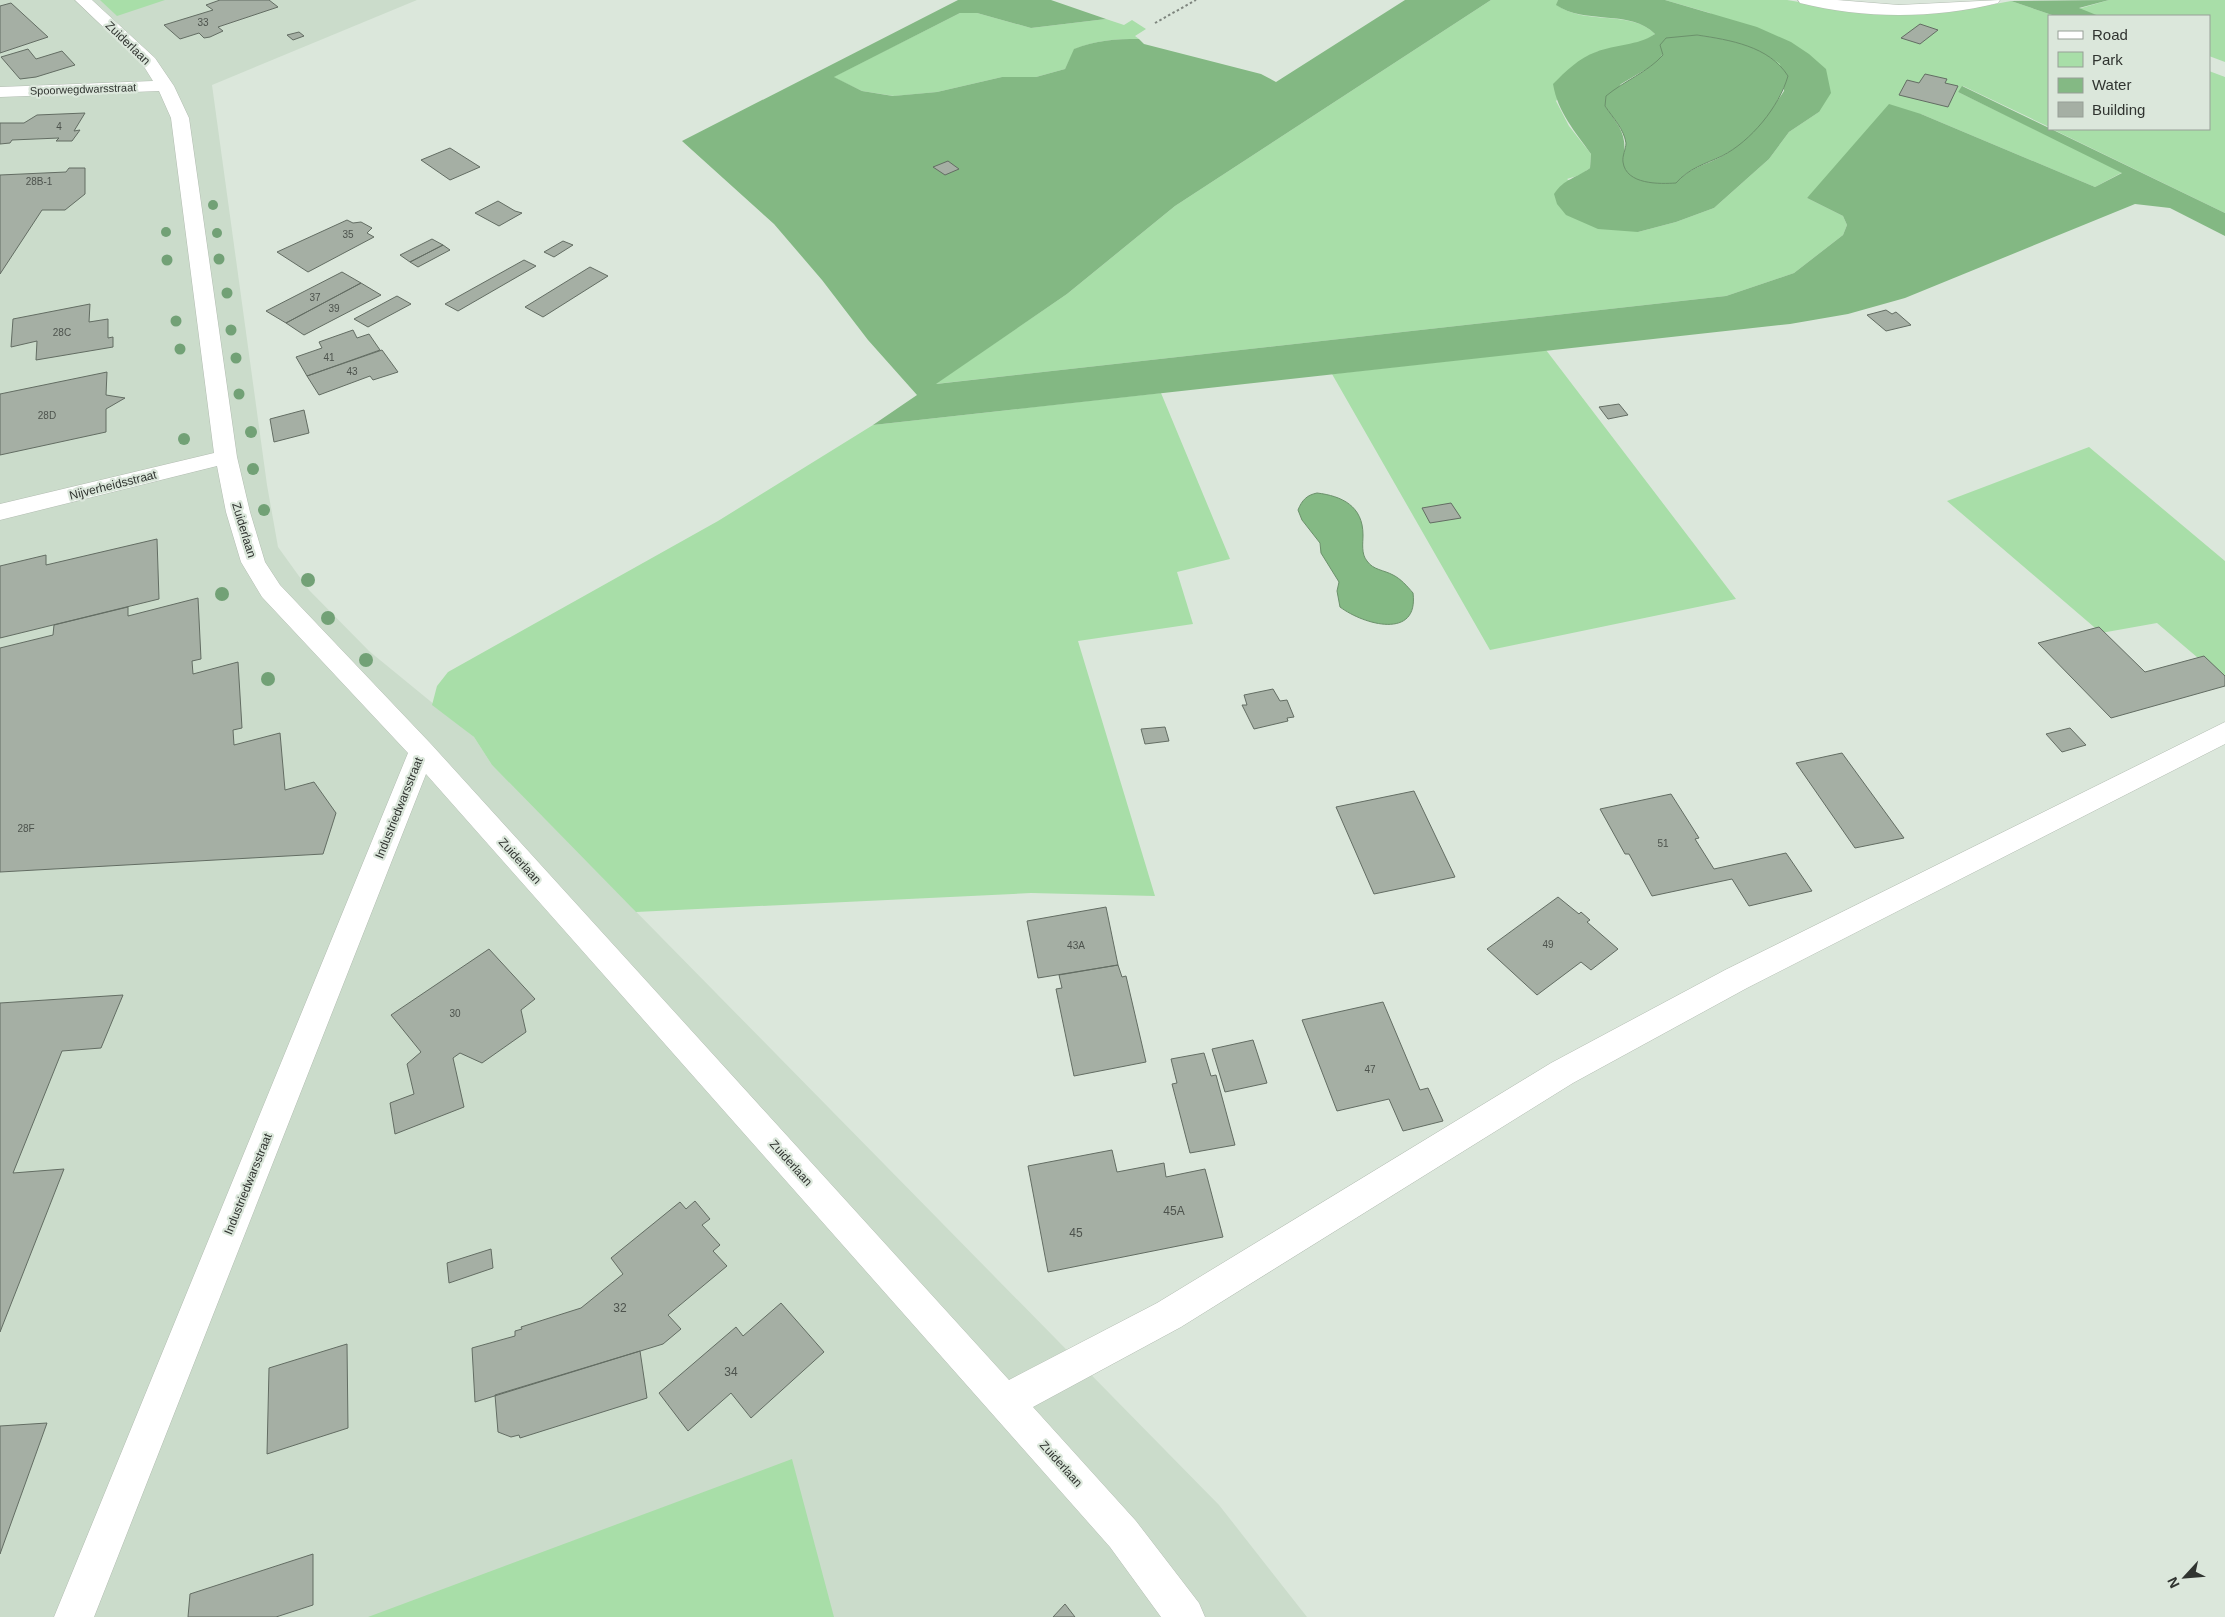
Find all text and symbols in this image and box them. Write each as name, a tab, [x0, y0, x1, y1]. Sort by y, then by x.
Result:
legend	[2048, 15, 2210, 130]
house number: 33	[197, 17, 209, 28]
street label: Zuiderlaan	[103, 18, 153, 68]
text: Road	[2092, 26, 2128, 43]
text: Park	[2092, 51, 2123, 68]
text: Water	[2092, 76, 2131, 93]
street label: Spoorwegdwarsstraat	[30, 81, 136, 97]
text: Building	[2092, 101, 2145, 118]
house number: 4	[56, 121, 62, 132]
house number: 28B-1	[26, 176, 53, 187]
house number: 35	[342, 229, 354, 240]
house number: 37	[309, 292, 321, 303]
house number: 39	[328, 303, 340, 314]
house number: 28C	[53, 327, 71, 338]
house number: 41	[323, 352, 335, 363]
house number: 43	[346, 366, 358, 377]
house number: 28D	[38, 410, 56, 421]
street label: Nijverheidsstraat	[68, 467, 159, 503]
street label: Zuiderlaan	[229, 501, 259, 559]
street label: Industriedwarsstraat	[372, 755, 426, 861]
house number: 28F	[17, 823, 35, 834]
street label: Zuiderlaan	[496, 835, 544, 887]
house number: 51	[1657, 838, 1669, 849]
house number: 49	[1542, 939, 1554, 950]
house number: 43A	[1067, 940, 1085, 951]
house number: 30	[449, 1008, 461, 1019]
house number: 47	[1364, 1064, 1376, 1075]
street label: Industriedwarsstraat	[221, 1131, 275, 1237]
street label: Zuiderlaan	[767, 1137, 815, 1189]
house number: 45A	[1163, 1204, 1185, 1218]
house number: 45	[1069, 1226, 1083, 1240]
house number: 32	[613, 1301, 627, 1315]
house number: 34	[724, 1365, 738, 1379]
street label: Zuiderlaan	[1037, 1438, 1085, 1490]
north arrow	[2160, 1552, 2210, 1602]
text: N	[2164, 1575, 2183, 1591]

